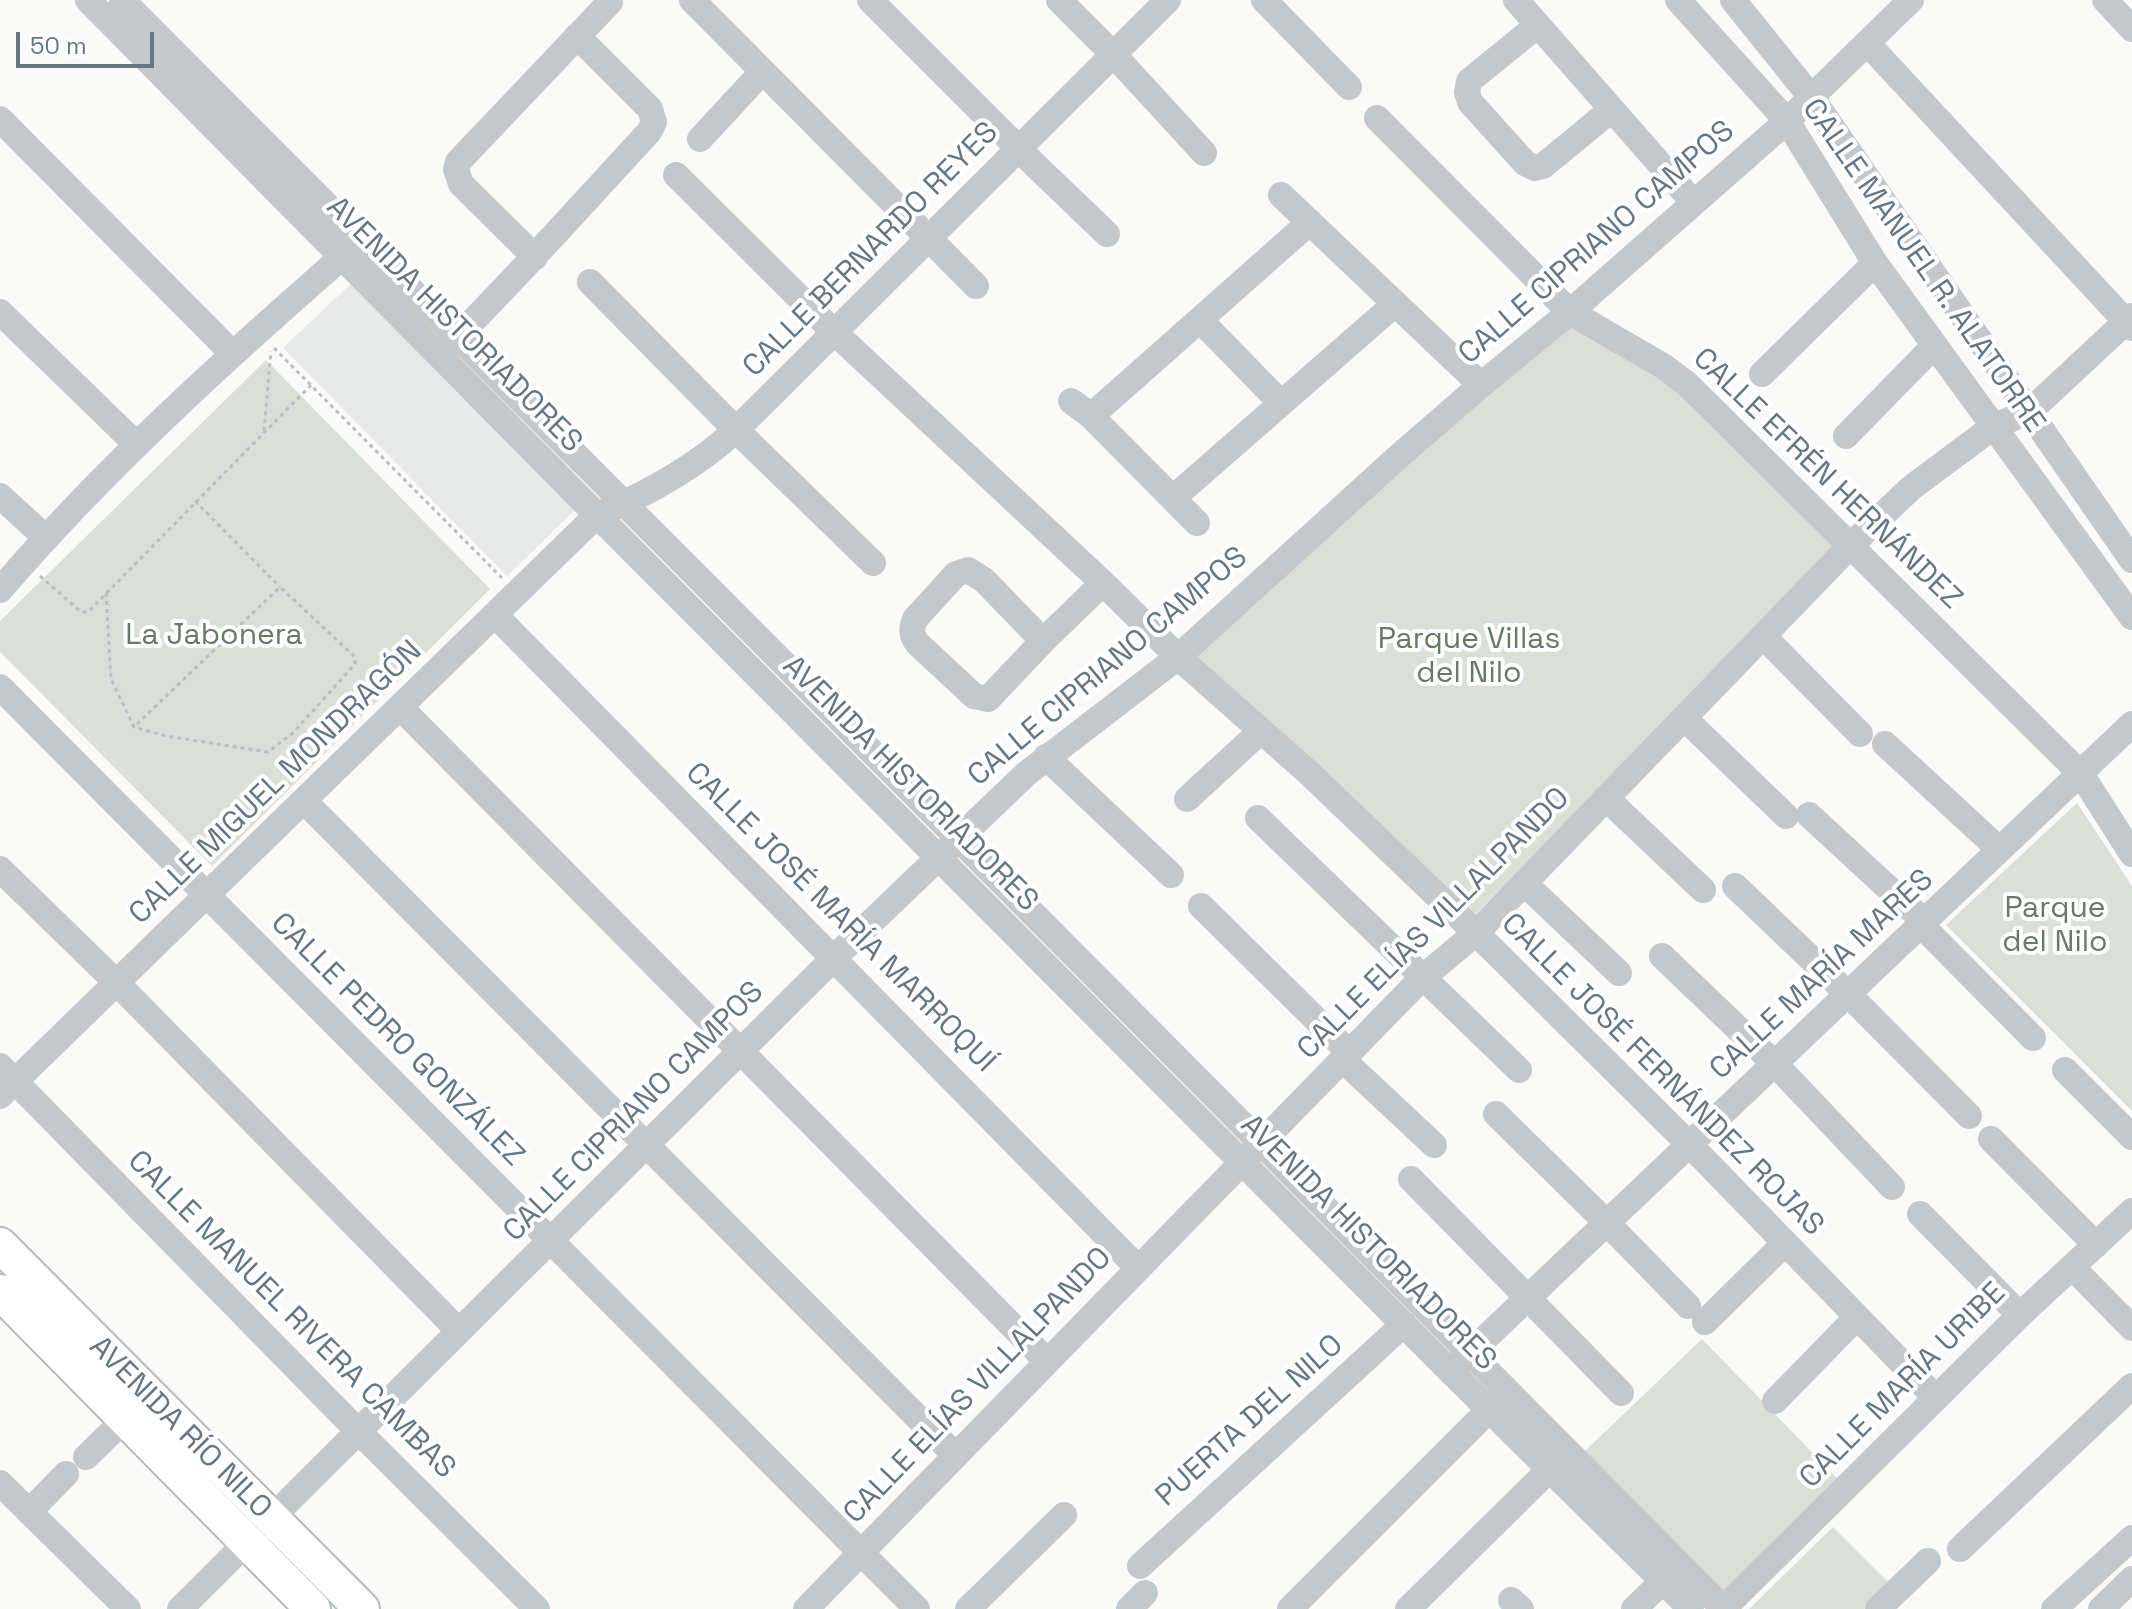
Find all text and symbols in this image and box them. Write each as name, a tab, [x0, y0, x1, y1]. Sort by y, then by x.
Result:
scale bar	[20, 16, 158, 66]
text: 50 m	[30, 30, 87, 61]
street label: CALLE MANUEL R. ALATORRE	[1794, 92, 2052, 440]
street label: CALLE CIPRIANO CAMPOS	[1452, 114, 1742, 372]
street label: CALLE BERNARDO REYES	[736, 115, 1006, 385]
street label: AVENIDA HISTORIADORES	[319, 190, 589, 460]
street label: CALLE EFRÉN HERNÁNDEZ	[1685, 341, 1969, 617]
street label: CALLE CIPRIANO CAMPOS	[961, 540, 1255, 794]
park label: La Jabonera	[125, 618, 303, 654]
park label: Parque Villas del Nilo	[1378, 622, 1560, 692]
street label: CALLE MIGUEL MONDRAGÓN	[122, 634, 430, 932]
street label: AVENIDA HISTORIADORES	[775, 649, 1045, 919]
street label: CALLE JOSÉ MARÍA MARROQUÍ	[677, 755, 1003, 1081]
street label: CALLE ELÍAS VILLALPANDO	[1291, 781, 1577, 1067]
street label: CALLE MARÍA MARES	[1703, 862, 1941, 1088]
park label: Parque del Nilo	[2002, 891, 2108, 962]
street label: CALLE PEDRO GONZÁLEZ	[263, 906, 531, 1174]
street label: CALLE JOSÉ FERNÁNDEZ ROJAS	[1493, 906, 1831, 1244]
street label: CALLE CIPRIANO CAMPOS	[496, 974, 772, 1250]
street label: AVENIDA HISTORIADORES	[1233, 1108, 1503, 1378]
street label: CALLE MANUEL RIVERA CAMBAS	[119, 1143, 463, 1487]
street label: CALLE ELÍAS VILLALPANDO	[837, 1240, 1119, 1532]
street label: CALLE MARÍA URIBE	[1793, 1276, 2013, 1496]
street label: PUERTA DEL NILO	[1149, 1328, 1351, 1514]
street label: AVENIDA RÍO NILO	[81, 1329, 279, 1527]

